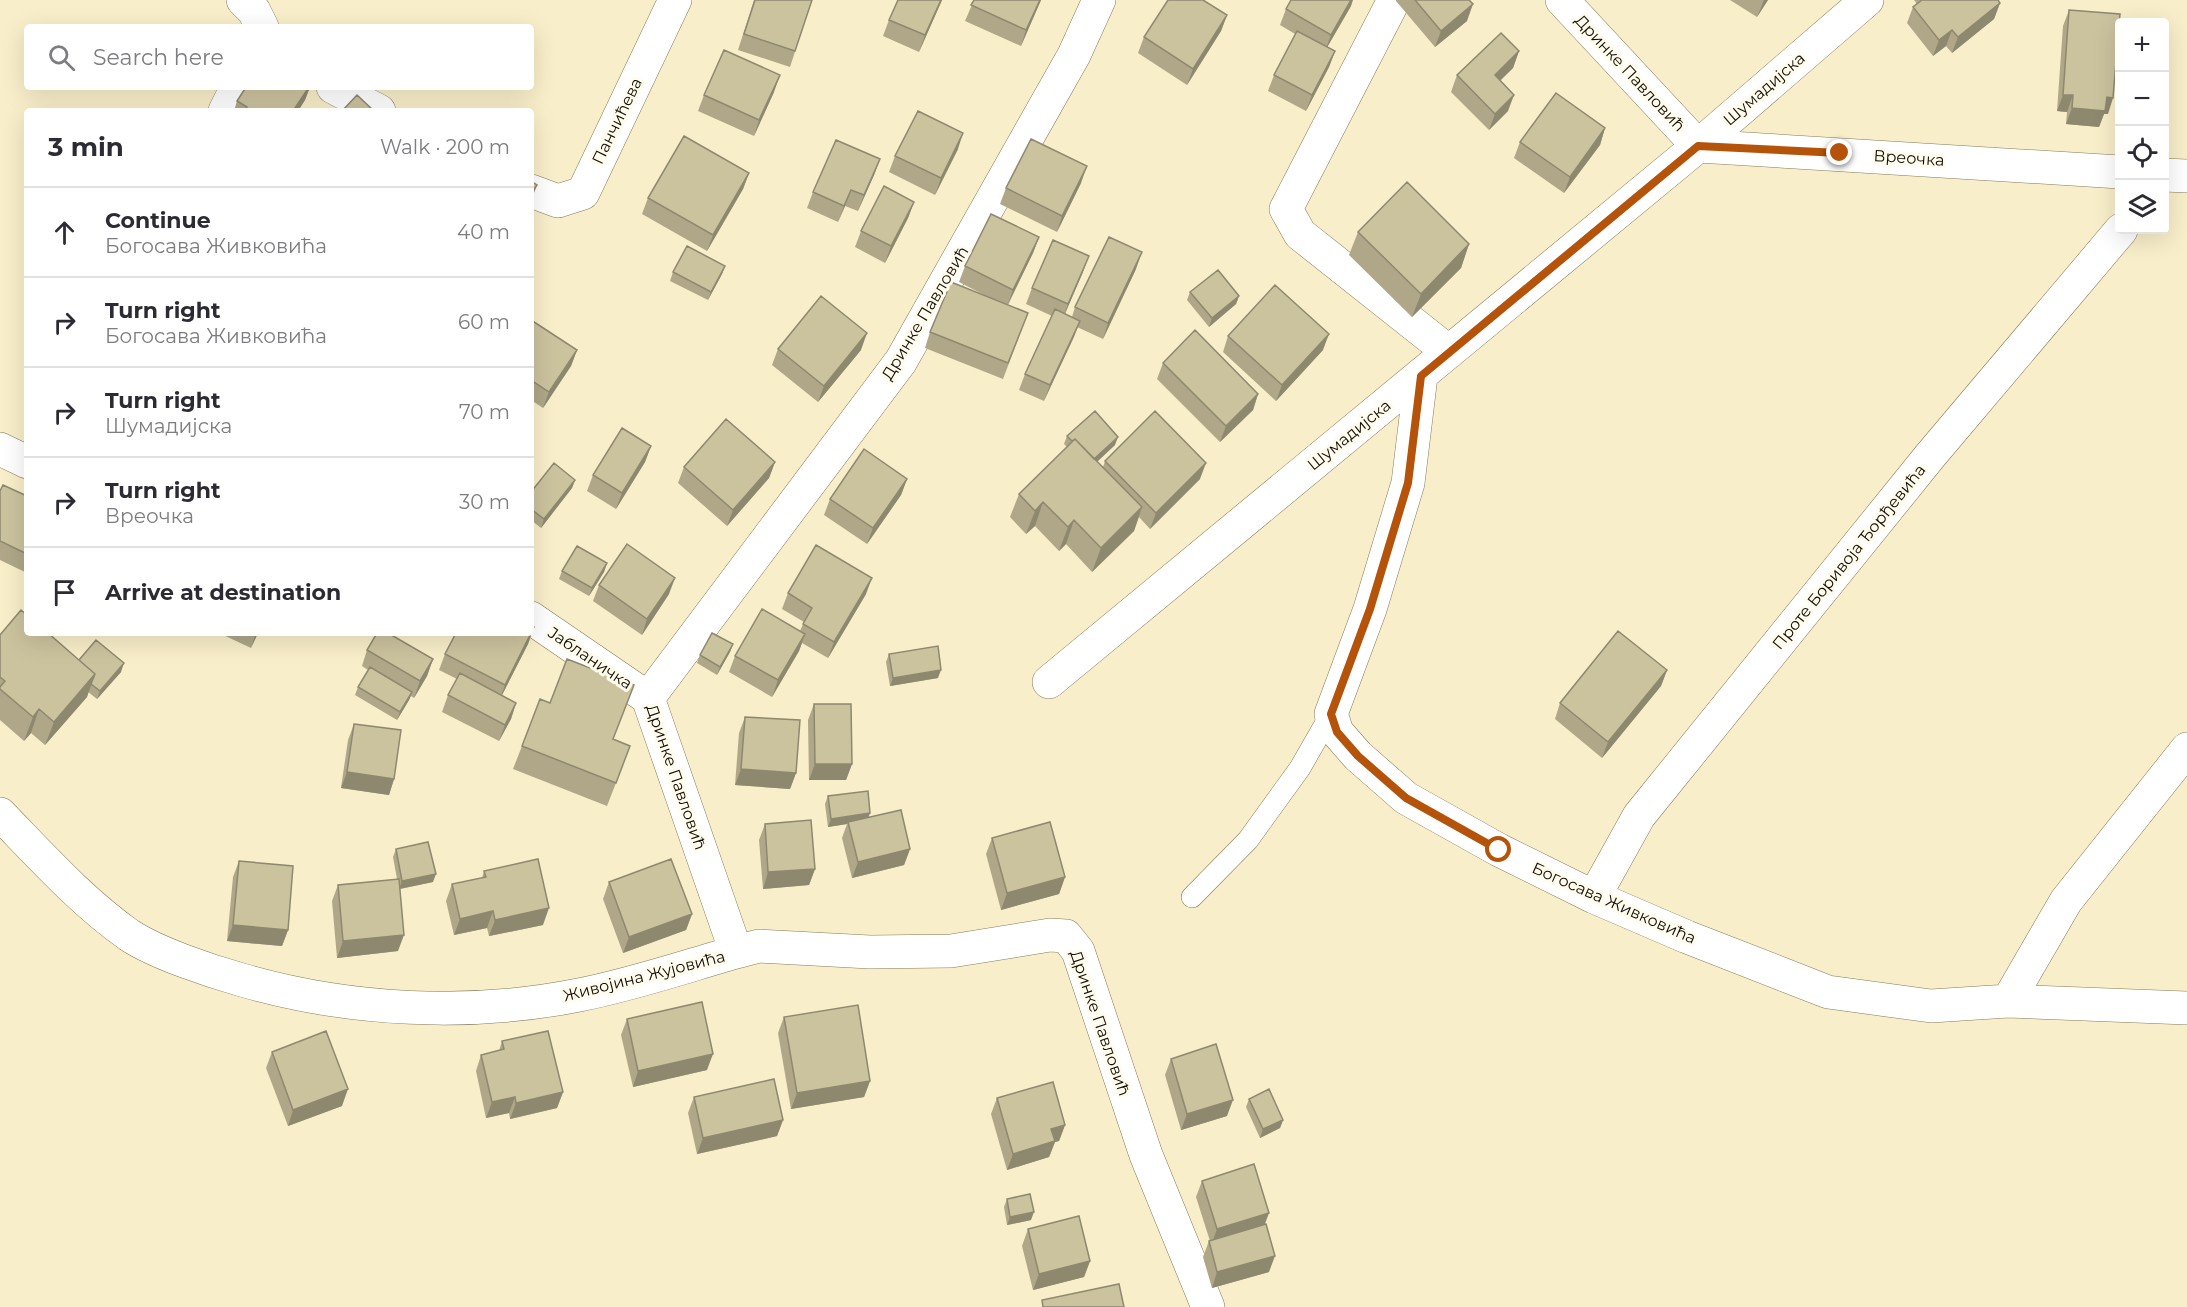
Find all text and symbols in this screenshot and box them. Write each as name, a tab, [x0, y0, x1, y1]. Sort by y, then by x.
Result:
street label: Дринке Павловић	[1571, 11, 1689, 135]
map controls	[2115, 18, 2169, 234]
button: +	[2115, 18, 2169, 72]
search box	[24, 24, 534, 90]
icon: search	[45, 41, 78, 74]
text: Search here	[93, 44, 224, 71]
street label: Шумадијска	[1719, 48, 1809, 130]
button: −	[2115, 72, 2169, 126]
street label: Панчићева	[588, 75, 646, 167]
button: locate	[2115, 126, 2169, 180]
text: 3 min	[48, 131, 124, 163]
text: Walk · 200 m	[380, 135, 510, 159]
route end	[1826, 139, 1852, 165]
street label: Вреочка	[1873, 146, 1945, 170]
button: layers	[2115, 180, 2169, 234]
text: Continue	[105, 207, 211, 234]
icon: ahead	[48, 216, 81, 249]
text: 40 m	[457, 220, 510, 244]
text: Богосава Живковића	[105, 234, 327, 258]
street label: Дринке Павловић	[878, 243, 972, 383]
text: Turn right	[105, 297, 220, 324]
icon: right	[48, 306, 81, 339]
text: 60 m	[458, 310, 510, 334]
text: Богосава Живковића	[105, 324, 327, 348]
text: Turn right	[105, 387, 220, 414]
icon: right	[48, 396, 81, 429]
street label: Шумадијска	[1304, 396, 1394, 474]
text: 70 m	[459, 400, 510, 424]
text: Шумадијска	[105, 414, 232, 438]
street label: Проте Боривоја Ђорђевића	[1768, 461, 1930, 653]
text: Turn right	[105, 477, 220, 504]
icon: right	[48, 486, 81, 519]
text: 30 m	[459, 490, 510, 514]
text: Вреочка	[105, 504, 194, 528]
icon: arrive	[48, 576, 81, 609]
text: Arrive at destination	[105, 579, 341, 606]
street label: Јабланичка	[544, 623, 636, 693]
street label: Дринке Павловић	[642, 702, 710, 852]
route start	[1485, 836, 1511, 862]
street label: Богосава Живковића	[1529, 858, 1699, 948]
street label: Живојина Жујовића	[561, 947, 727, 1005]
street label: Дринке Павловић	[1066, 948, 1134, 1098]

